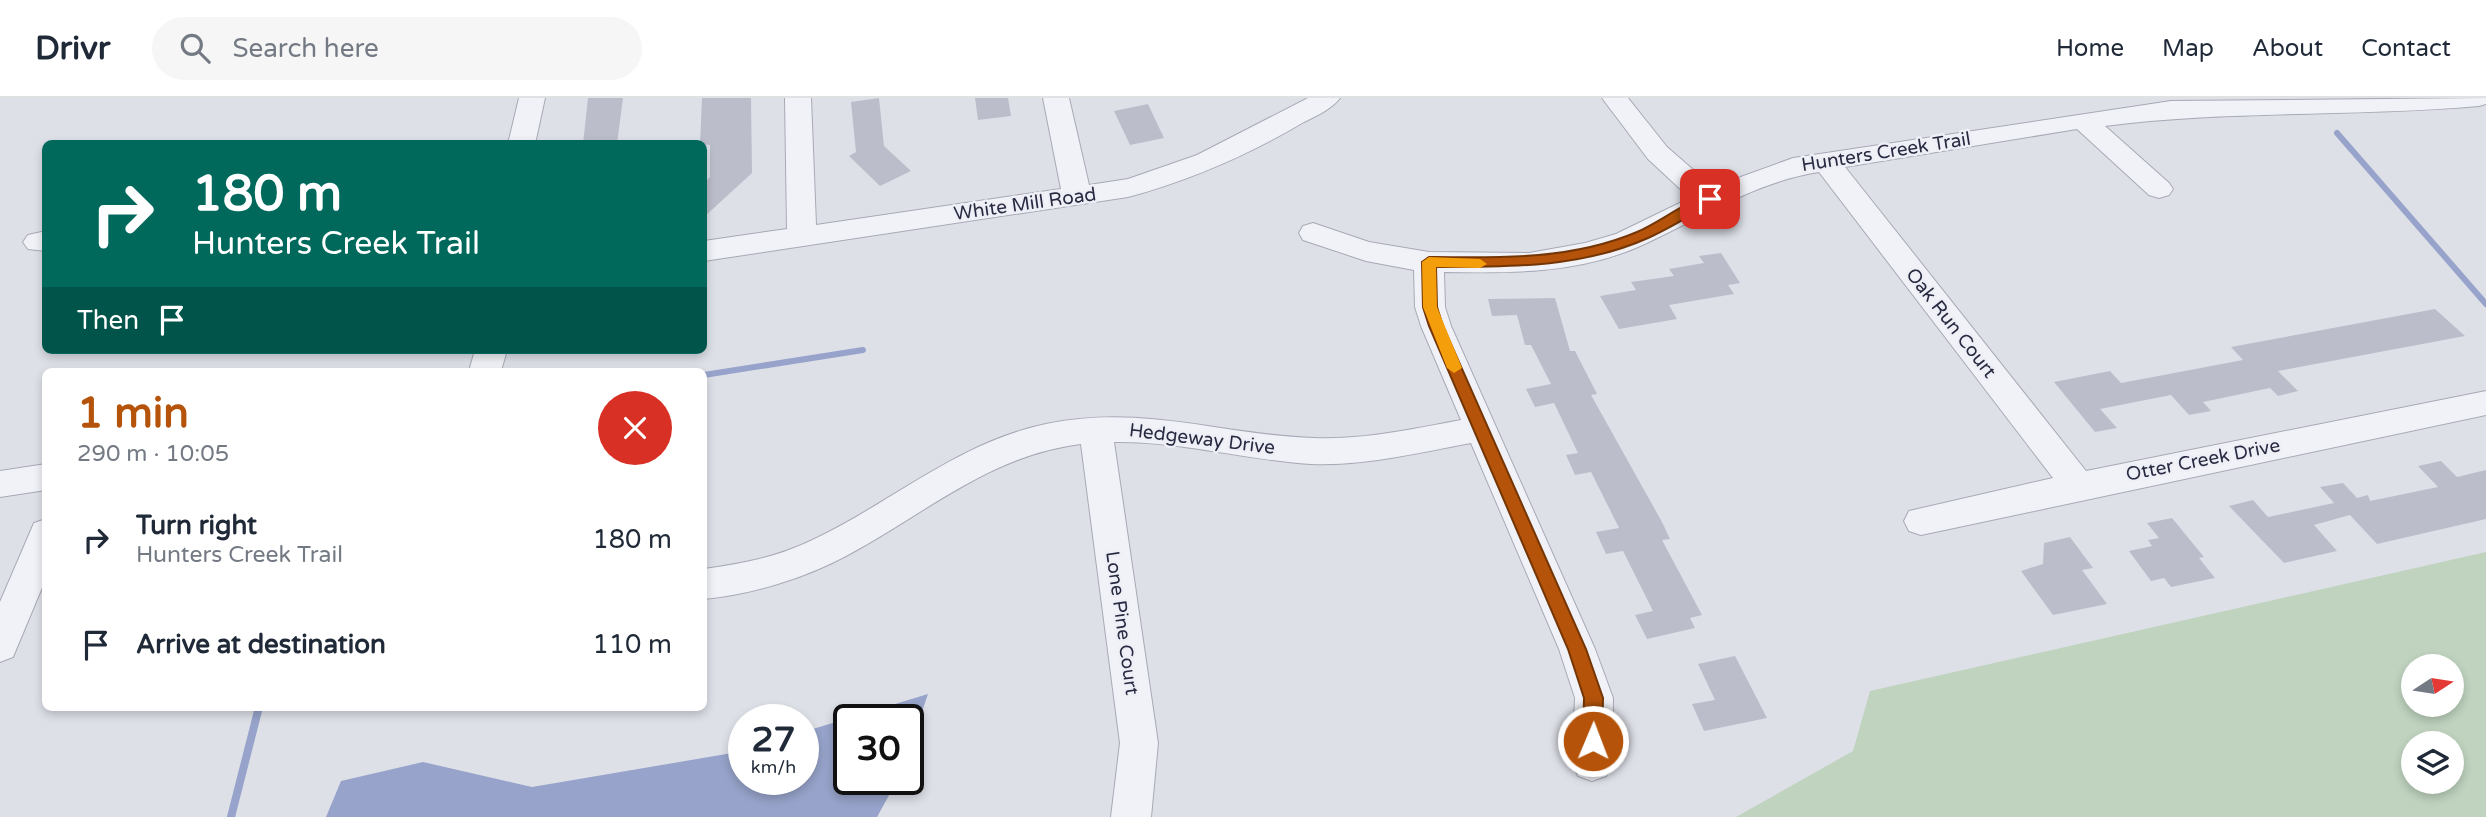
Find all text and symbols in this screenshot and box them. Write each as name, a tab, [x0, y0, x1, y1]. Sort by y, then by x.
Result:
search box	[152, 17, 642, 80]
text: Drivr	[35, 29, 110, 68]
icon: search	[176, 29, 214, 67]
text: Search here	[232, 33, 379, 64]
text: Home	[2056, 34, 2124, 63]
text: Map	[2162, 34, 2214, 63]
text: About	[2252, 34, 2323, 63]
text: Contact	[2361, 34, 2451, 63]
street label: Hunters Creek Trail	[1800, 128, 1972, 176]
text: 180 m	[192, 165, 342, 224]
icon: right	[77, 168, 168, 259]
pin	[1680, 169, 1740, 229]
icon: arrive	[1691, 180, 1729, 218]
street label: White Mill Road	[952, 183, 1098, 225]
text: Hunters Creek Trail	[192, 225, 480, 263]
street label: Oak Run Court	[1901, 264, 2001, 382]
icon: arrive	[153, 301, 191, 339]
text: Then	[77, 305, 139, 336]
text: 1 min	[77, 388, 189, 439]
button: close	[598, 391, 672, 465]
street label: Hedgeway Drive	[1128, 419, 1276, 459]
street label: Otter Creek Drive	[2124, 434, 2282, 486]
text: 290 m · 10:05	[77, 440, 229, 468]
text: Turn right	[136, 510, 257, 541]
icon: right	[77, 521, 115, 559]
text: 180 m	[592, 524, 672, 555]
text: Hunters Creek Trail	[136, 541, 343, 569]
street label: Lone Pine Court	[1101, 550, 1143, 696]
icon: arrive	[77, 626, 115, 664]
text: Arrive at destination	[136, 629, 386, 660]
text: 110 m	[592, 629, 672, 660]
north arrow	[2401, 654, 2464, 718]
map controls	[2401, 654, 2464, 794]
speed limit sign: 30	[833, 704, 924, 795]
position arrow	[1556, 704, 1630, 778]
text: 27	[752, 719, 795, 761]
button: layers	[2401, 731, 2464, 794]
text: km/h	[751, 756, 796, 778]

